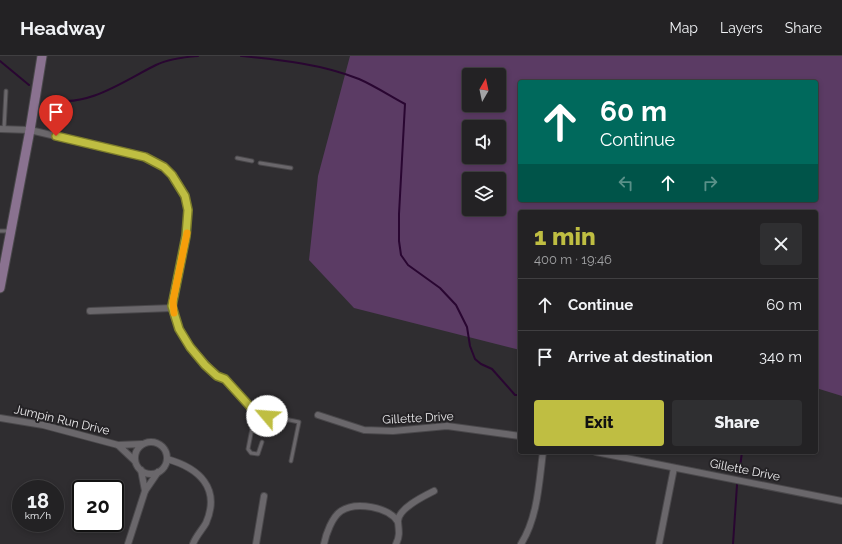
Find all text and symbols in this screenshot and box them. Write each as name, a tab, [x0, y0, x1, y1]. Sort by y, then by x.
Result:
text: Headway	[20, 17, 105, 39]
text: Map	[670, 20, 698, 36]
text: Layers	[720, 20, 763, 36]
text: Share	[785, 20, 822, 36]
north arrow	[462, 68, 506, 112]
map controls	[462, 68, 506, 216]
pin	[39, 95, 73, 136]
text: 60 m	[600, 95, 667, 128]
icon: ahead	[534, 96, 586, 148]
icon: arrive	[45, 101, 67, 123]
button: sound	[462, 120, 506, 164]
text: Continue	[600, 129, 675, 150]
button: layers	[462, 172, 506, 216]
icon: left	[615, 172, 637, 194]
icon: ahead	[657, 172, 679, 194]
icon: right	[699, 172, 721, 194]
text: 1 min	[534, 222, 596, 251]
button: close	[760, 223, 802, 265]
text: 400 m · 19:46	[534, 252, 612, 267]
icon: ahead	[534, 294, 556, 316]
text: Continue	[568, 296, 633, 314]
text: 60 m	[766, 296, 802, 314]
icon: arrive	[534, 346, 556, 368]
text: Arrive at destination	[568, 348, 713, 366]
text: 340 m	[759, 348, 802, 366]
position arrow	[246, 395, 288, 437]
button: Exit	[534, 400, 664, 446]
button: Share	[672, 400, 802, 446]
street label: Jumpin Run Drive	[13, 402, 111, 438]
street label: Gillette Drive	[382, 409, 454, 427]
street label: Gillette Drive	[709, 456, 781, 484]
speed limit sign: 20	[72, 480, 124, 532]
text: 18	[27, 489, 49, 513]
text: km/h	[25, 510, 51, 521]

